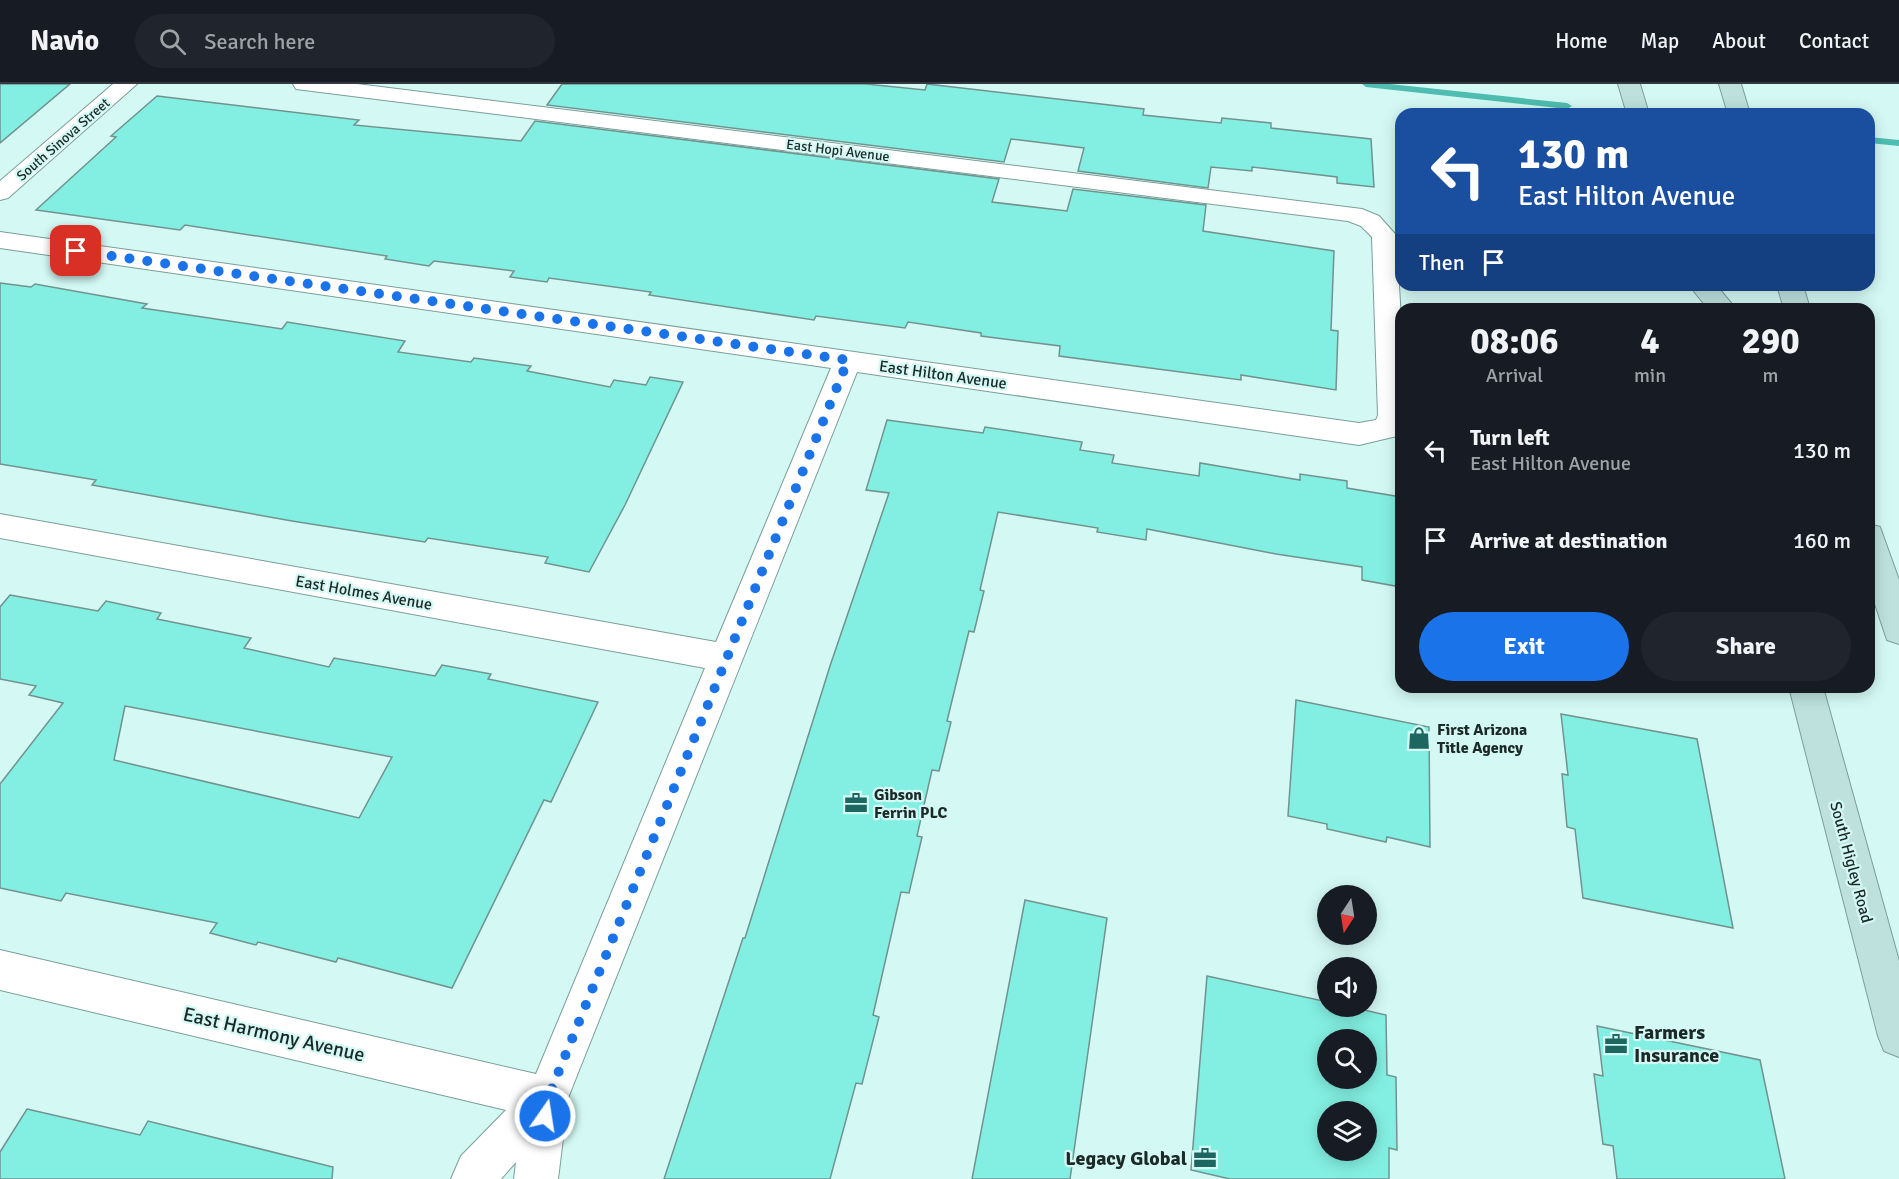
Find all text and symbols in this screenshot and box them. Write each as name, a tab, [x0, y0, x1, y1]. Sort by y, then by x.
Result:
search box	[135, 14, 555, 68]
text: Navio	[30, 24, 99, 58]
icon: search	[156, 25, 189, 58]
text: Search here	[204, 28, 315, 55]
text: Home	[1555, 28, 1608, 54]
text: Map	[1641, 28, 1679, 54]
text: About	[1712, 28, 1766, 54]
text: Contact	[1799, 28, 1869, 54]
street label: South Sinova Street	[13, 94, 113, 184]
text: 130 m	[1518, 129, 1629, 180]
icon: left	[1419, 132, 1497, 210]
street label: East Hopi Avenue	[785, 136, 891, 165]
text: East Hilton Avenue	[1518, 180, 1735, 213]
pin	[50, 225, 101, 276]
icon: arrive	[59, 234, 92, 267]
icon: arrive	[1477, 246, 1510, 279]
text: Then	[1419, 249, 1465, 276]
text: 08:06	[1470, 319, 1559, 364]
text: 4	[1640, 319, 1660, 364]
text: 290	[1741, 319, 1800, 364]
street label: East Hilton Avenue	[878, 356, 1008, 394]
text: Arrival	[1486, 363, 1543, 388]
text: min	[1634, 363, 1666, 388]
text: m	[1763, 363, 1779, 388]
text: Turn left	[1470, 424, 1550, 451]
icon: left	[1419, 434, 1452, 467]
text: 130 m	[1793, 437, 1851, 464]
text: East Hilton Avenue	[1470, 451, 1631, 476]
icon: arrive	[1419, 524, 1452, 557]
text: Arrive at destination	[1470, 527, 1667, 554]
text: 160 m	[1793, 527, 1851, 554]
street label: East Holmes Avenue	[294, 571, 434, 615]
button: Exit	[1419, 612, 1629, 681]
button: Share	[1641, 612, 1851, 681]
place label: First Arizona Title Agency	[1437, 720, 1527, 758]
shop icon: First Arizona Title Agency	[1406, 725, 1432, 751]
place label: Gibson Ferrin PLC	[874, 785, 948, 823]
office icon: Gibson Ferrin PLC	[843, 790, 869, 816]
street label: South Higley Road	[1825, 799, 1877, 925]
north arrow	[1317, 885, 1377, 945]
map controls	[1317, 885, 1377, 1161]
button: sound	[1317, 957, 1377, 1017]
street label: East Harmony Avenue	[181, 1001, 367, 1068]
place label: Farmers Insurance	[1634, 1020, 1719, 1068]
button: search	[1317, 1029, 1377, 1089]
office icon: Farmers Insurance	[1603, 1031, 1629, 1057]
position arrow	[513, 1084, 577, 1148]
button: layers	[1317, 1101, 1377, 1161]
office icon: Legacy Global	[1192, 1145, 1218, 1171]
place label: Legacy Global	[1065, 1146, 1187, 1171]

